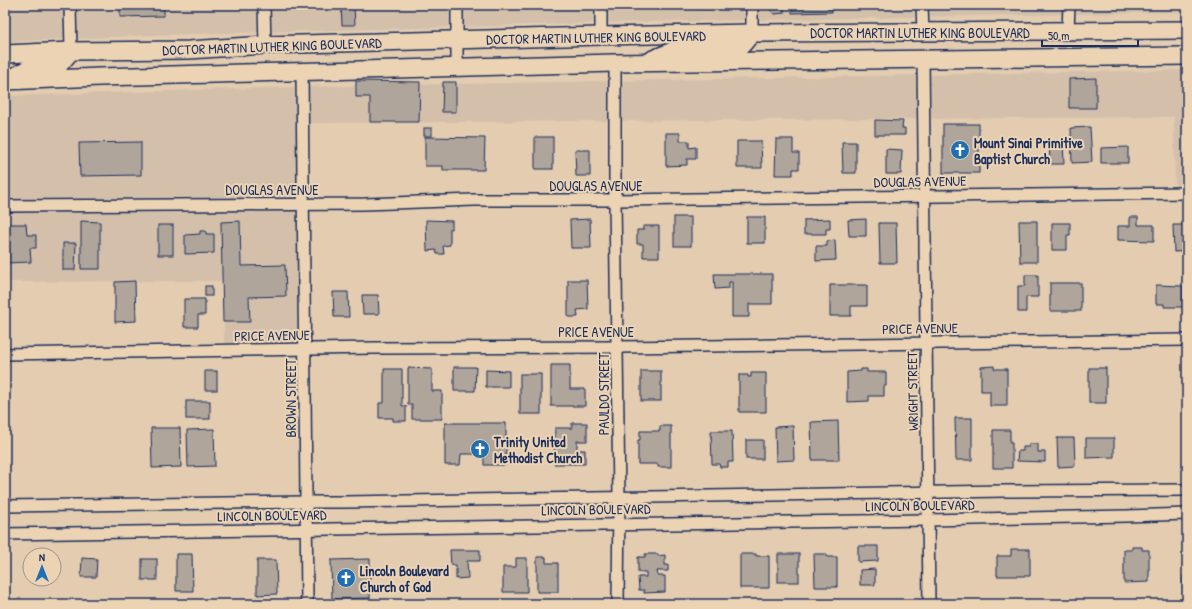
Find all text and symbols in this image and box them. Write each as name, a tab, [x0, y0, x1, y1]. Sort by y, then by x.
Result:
scale bar	[1042, 22, 1138, 48]
street label: DOCTOR MARTIN LUTHER KING BOULEVARD	[810, 23, 1030, 42]
street label: DOCTOR MARTIN LUTHER KING BOULEVARD	[486, 26, 706, 48]
text: 50 m	[1048, 27, 1069, 44]
street label: DOCTOR MARTIN LUTHER KING BOULEVARD	[162, 33, 382, 59]
place label: Mount Sinai Primitive Baptist Church	[974, 133, 1083, 170]
church icon: Mount Sinai Primitive Baptist Church	[949, 139, 971, 161]
street label: DOUGLAS AVENUE	[873, 171, 967, 191]
street label: DOUGLAS AVENUE	[550, 176, 642, 195]
street label: DOUGLAS AVENUE	[226, 180, 318, 199]
street label: PRICE AVENUE	[882, 318, 958, 338]
street label: PRICE AVENUE	[558, 322, 634, 341]
street label: PRICE AVENUE	[234, 325, 310, 345]
street label: WRIGHT STREET	[902, 351, 922, 431]
street label: PAULDO STREET	[594, 352, 613, 435]
street label: BROWN STREET	[281, 358, 300, 437]
place label: Trinity United Methodist Church	[493, 432, 582, 467]
church icon: Trinity United Methodist Church	[469, 438, 491, 460]
street label: LINCOLN BOULEVARD	[865, 495, 975, 515]
street label: LINCOLN BOULEVARD	[541, 499, 651, 519]
street label: LINCOLN BOULEVARD	[217, 505, 327, 525]
north arrow	[22, 547, 62, 587]
text: N	[39, 550, 45, 564]
place label: Lincoln Boulevard Church of God	[360, 561, 449, 596]
church icon: Lincoln Boulevard Church of God	[335, 567, 357, 589]

